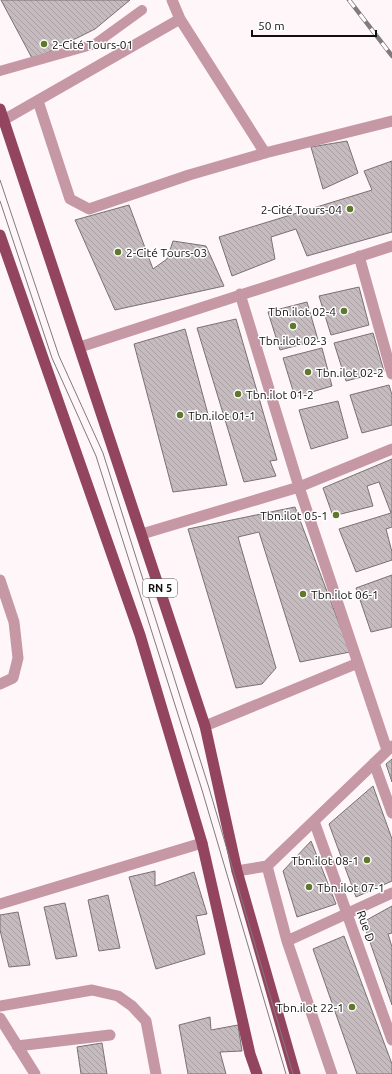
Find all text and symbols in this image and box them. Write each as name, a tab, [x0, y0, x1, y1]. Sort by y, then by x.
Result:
scale bar	[252, 12, 376, 38]
text: 50 m	[258, 19, 285, 32]
place label: 2-Cité Tours-01	[52, 38, 133, 51]
marker: 2-Cité Tours-01	[39, 39, 49, 49]
place label: 2-Cité Tours-04	[261, 203, 342, 216]
marker: 2-Cité Tours-04	[345, 204, 355, 214]
place label: 2-Cité Tours-03	[126, 246, 207, 259]
marker: 2-Cité Tours-03	[113, 247, 123, 257]
place label: Tbn.ilot 02-4	[268, 305, 336, 318]
marker: Tbn.ilot 02-4	[339, 306, 349, 316]
marker: Tbn.ilot 02-3	[288, 321, 298, 331]
place label: Tbn.ilot 02-3	[259, 334, 327, 347]
place label: Tbn.ilot 02-2	[316, 366, 384, 379]
marker: Tbn.ilot 02-2	[303, 367, 313, 377]
place label: Tbn.ilot 01-2	[246, 388, 314, 401]
marker: Tbn.ilot 01-2	[233, 389, 243, 399]
place label: Tbn.ilot 01-1	[188, 409, 256, 422]
marker: Tbn.ilot 01-1	[175, 410, 185, 420]
place label: Tbn.ilot 05-1	[260, 509, 328, 522]
marker: Tbn.ilot 05-1	[331, 510, 341, 520]
road number: RN 5	[143, 579, 177, 597]
place label: Tbn.ilot 06-1	[311, 588, 379, 601]
marker: Tbn.ilot 06-1	[298, 589, 308, 599]
place label: Tbn.ilot 08-1	[291, 854, 359, 867]
marker: Tbn.ilot 08-1	[362, 855, 372, 865]
place label: Tbn.ilot 07-1	[317, 881, 385, 894]
marker: Tbn.ilot 07-1	[304, 882, 314, 892]
street label: Rue D	[355, 909, 377, 943]
place label: Tbn.ilot 22-1	[276, 1001, 344, 1014]
marker: Tbn.ilot 22-1	[347, 1002, 357, 1012]

